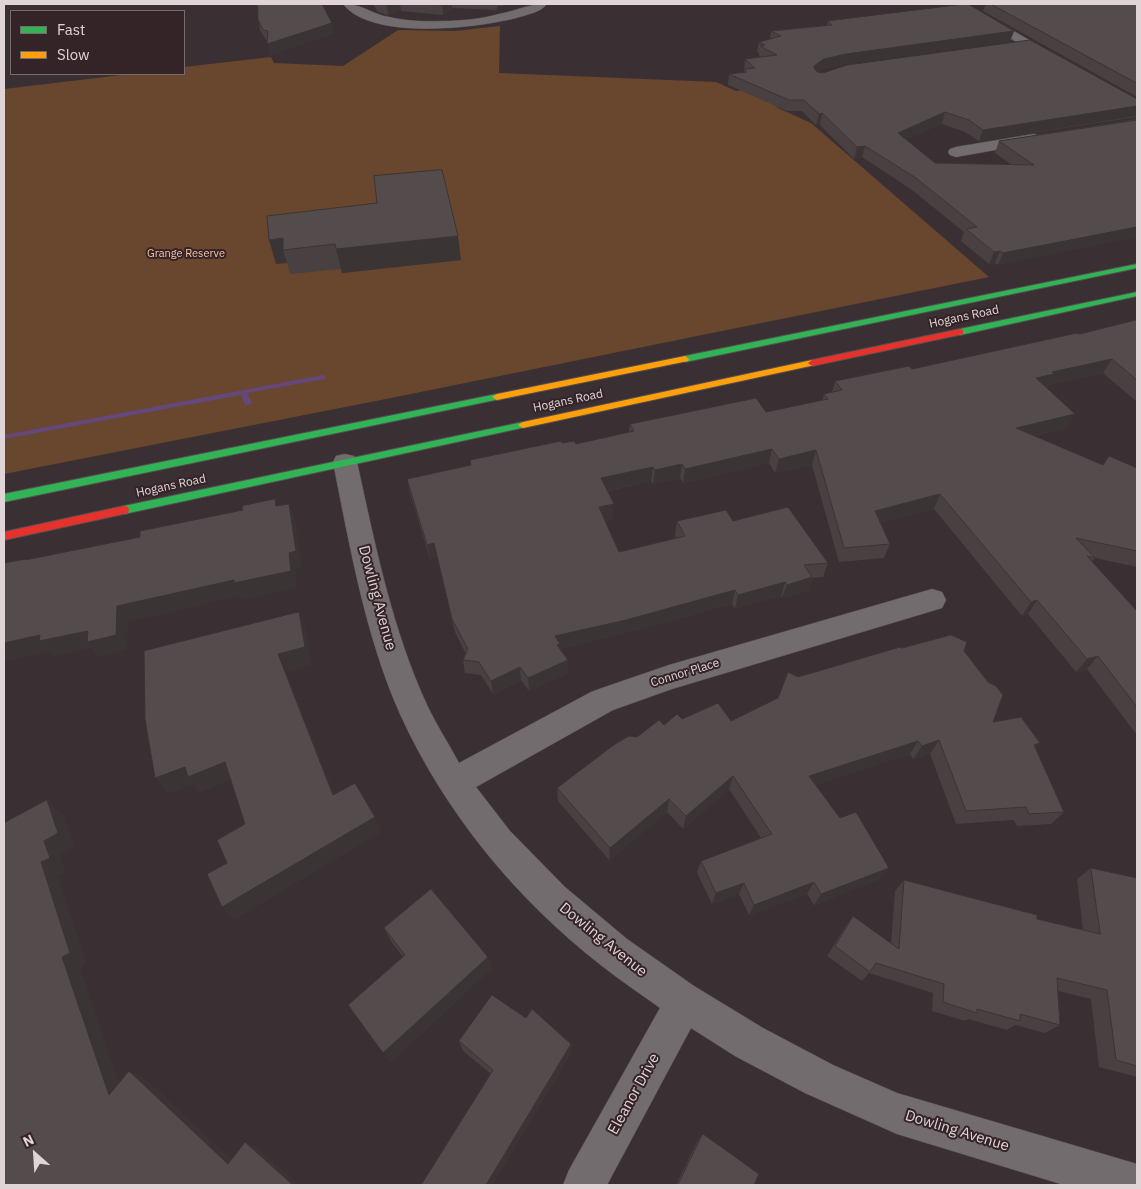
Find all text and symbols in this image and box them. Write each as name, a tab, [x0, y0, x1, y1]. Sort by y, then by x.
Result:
legend	[10, 10, 185, 75]
text: Fast	[57, 20, 85, 39]
text: Slow	[57, 45, 90, 64]
park label: Grange Reserve	[147, 247, 225, 261]
street label: Hogans Road	[928, 303, 1000, 331]
street label: Hogans Road	[532, 387, 604, 415]
street label: Hogans Road	[135, 472, 207, 500]
street label: Dowling Avenue	[354, 544, 400, 652]
street label: Connor Place	[649, 656, 721, 690]
street label: Dowling Avenue	[555, 899, 651, 981]
street label: Eleanor Drive	[604, 1050, 664, 1138]
street label: Dowling Avenue	[903, 1107, 1011, 1155]
north arrow	[10, 1129, 60, 1179]
text: N	[20, 1130, 37, 1151]

